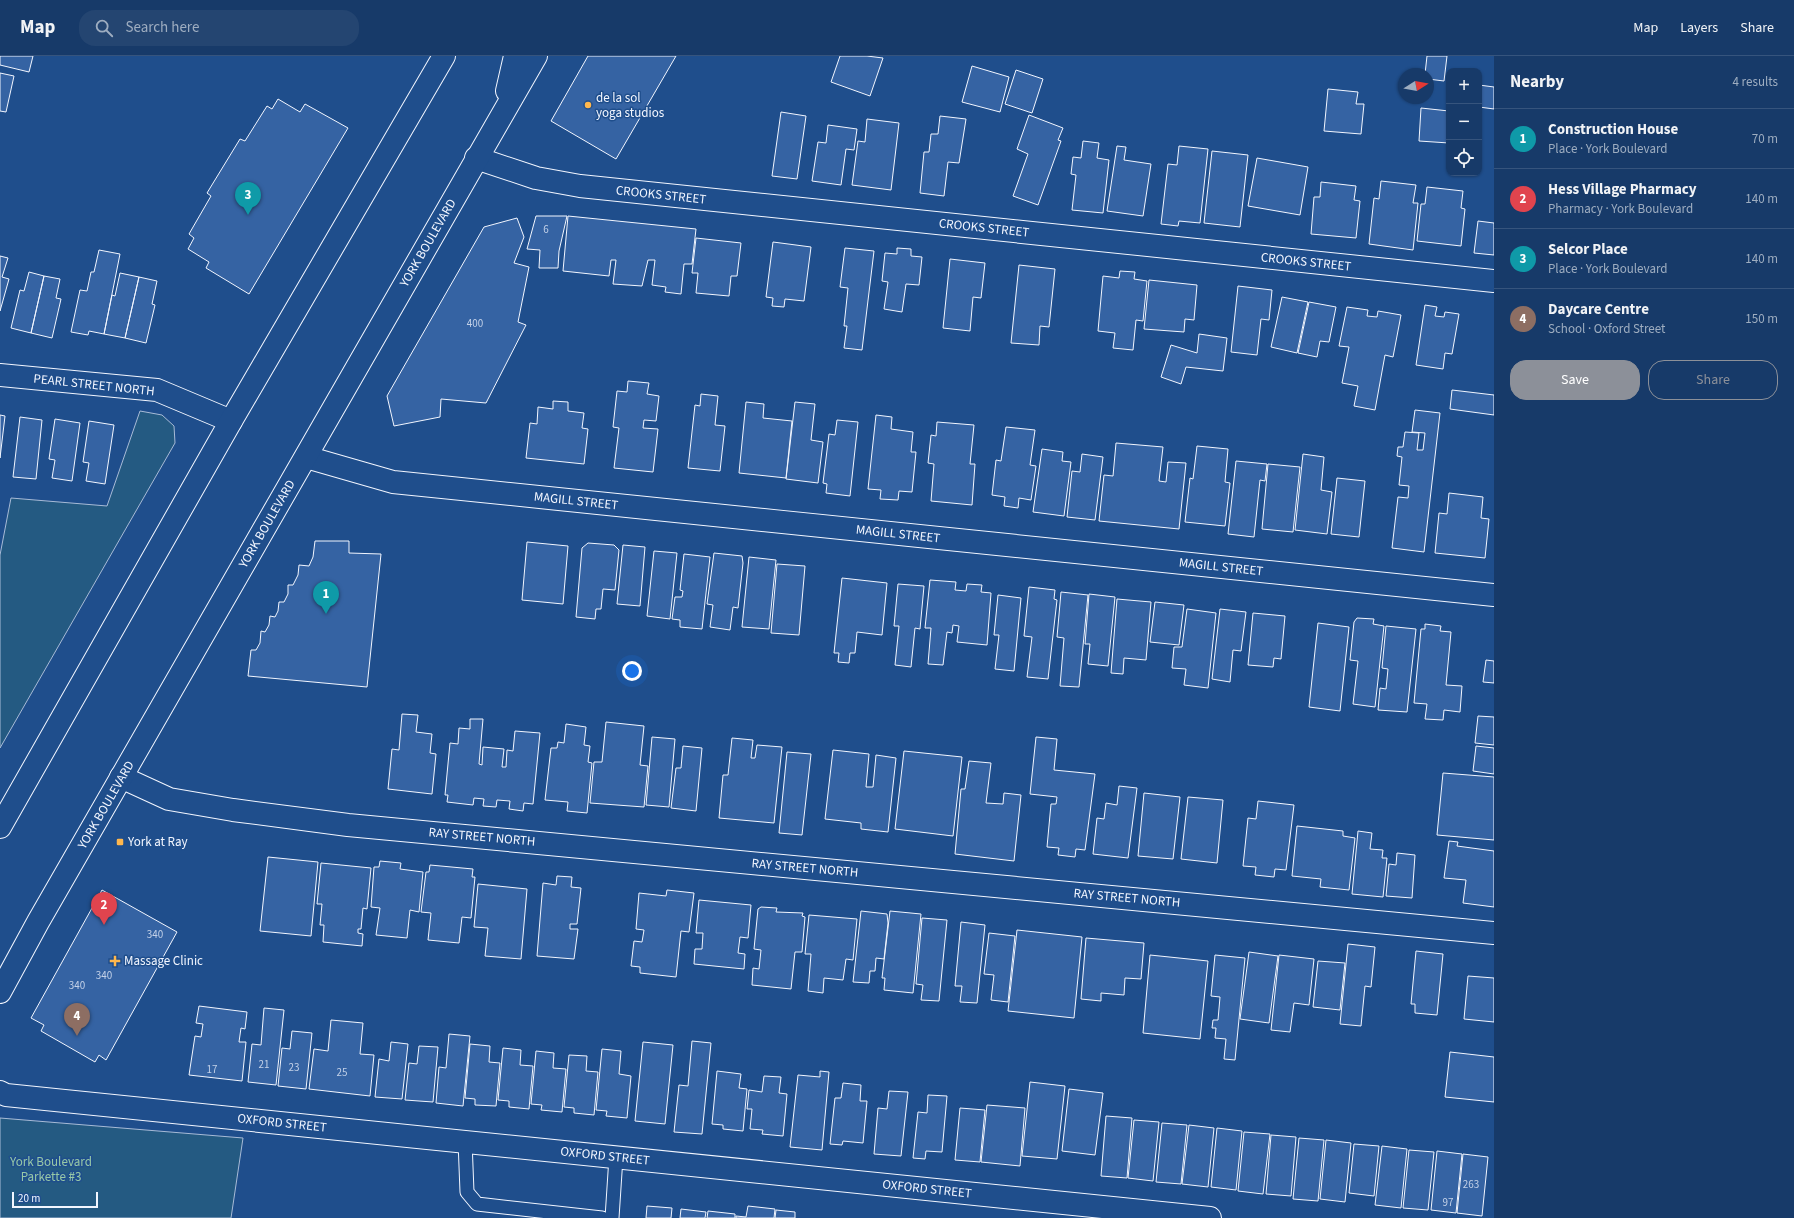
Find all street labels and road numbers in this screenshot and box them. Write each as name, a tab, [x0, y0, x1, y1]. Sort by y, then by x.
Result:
street label: CROOKS STREET	[615, 181, 707, 209]
street label: YORK BOULEVARD	[395, 196, 461, 291]
street label: CROOKS STREET	[938, 214, 1030, 242]
street label: CROOKS STREET	[1260, 248, 1352, 276]
street label: PEARL STREET NORTH	[33, 370, 155, 400]
street label: YORK BOULEVARD	[234, 477, 300, 572]
street label: MAGILL STREET	[533, 488, 619, 514]
street label: MAGILL STREET	[855, 521, 941, 547]
street label: MAGILL STREET	[1178, 554, 1264, 580]
street label: YORK BOULEVARD	[73, 758, 139, 853]
street label: RAY STREET NORTH	[428, 823, 536, 851]
street label: RAY STREET NORTH	[751, 854, 859, 882]
street label: RAY STREET NORTH	[1073, 884, 1181, 912]
street label: OXFORD STREET	[236, 1109, 328, 1137]
street label: OXFORD STREET	[559, 1142, 651, 1170]
street label: OXFORD STREET	[881, 1175, 973, 1203]

